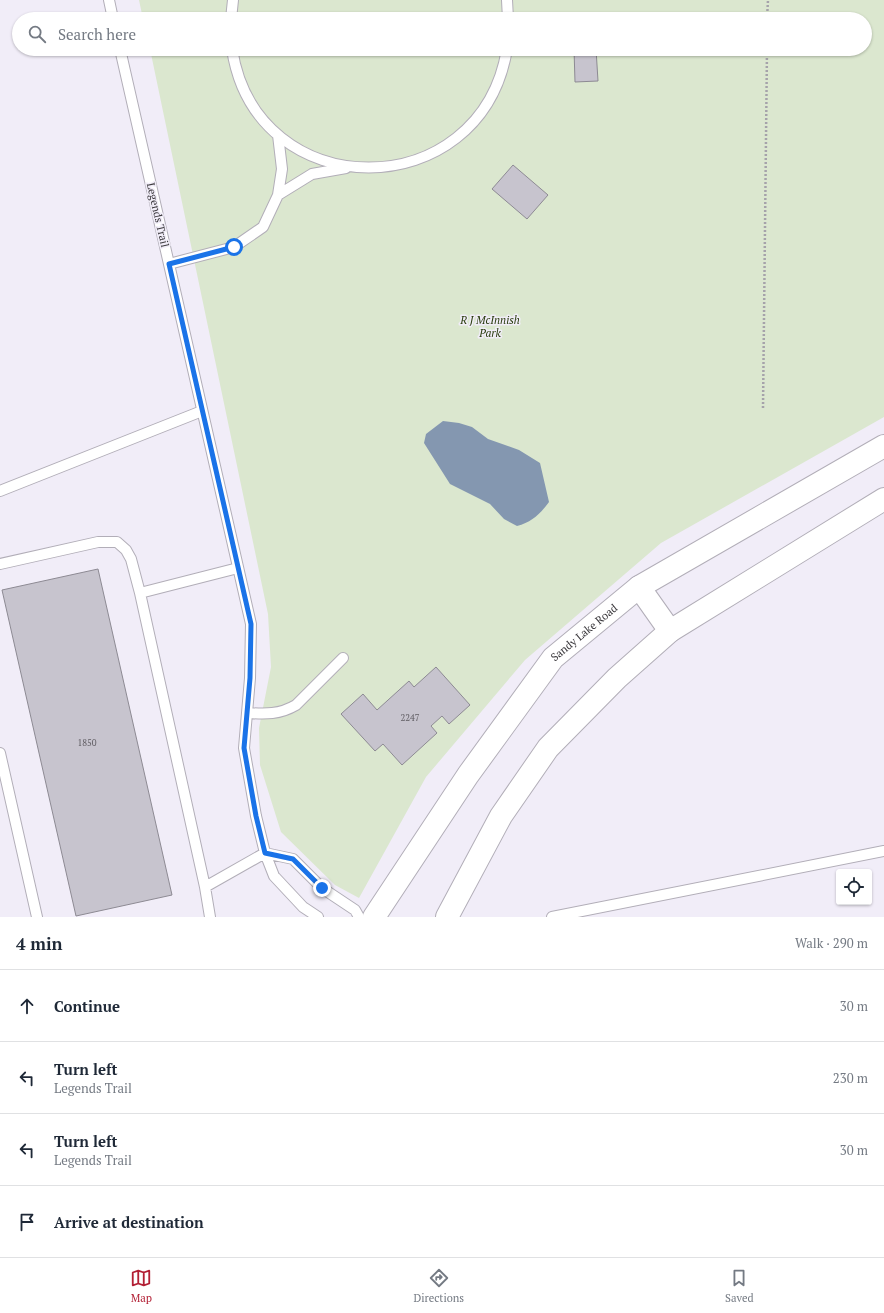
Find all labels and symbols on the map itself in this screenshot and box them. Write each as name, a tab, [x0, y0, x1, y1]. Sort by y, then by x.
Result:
street label: Legends Trail	[144, 181, 172, 249]
route start	[225, 238, 243, 256]
park label: R J McInnish Park	[459, 313, 520, 340]
street label: Sandy Lake Road	[548, 601, 620, 664]
house number: 2247	[400, 712, 420, 724]
house number: 1850	[77, 737, 97, 749]
route end	[313, 879, 331, 897]

